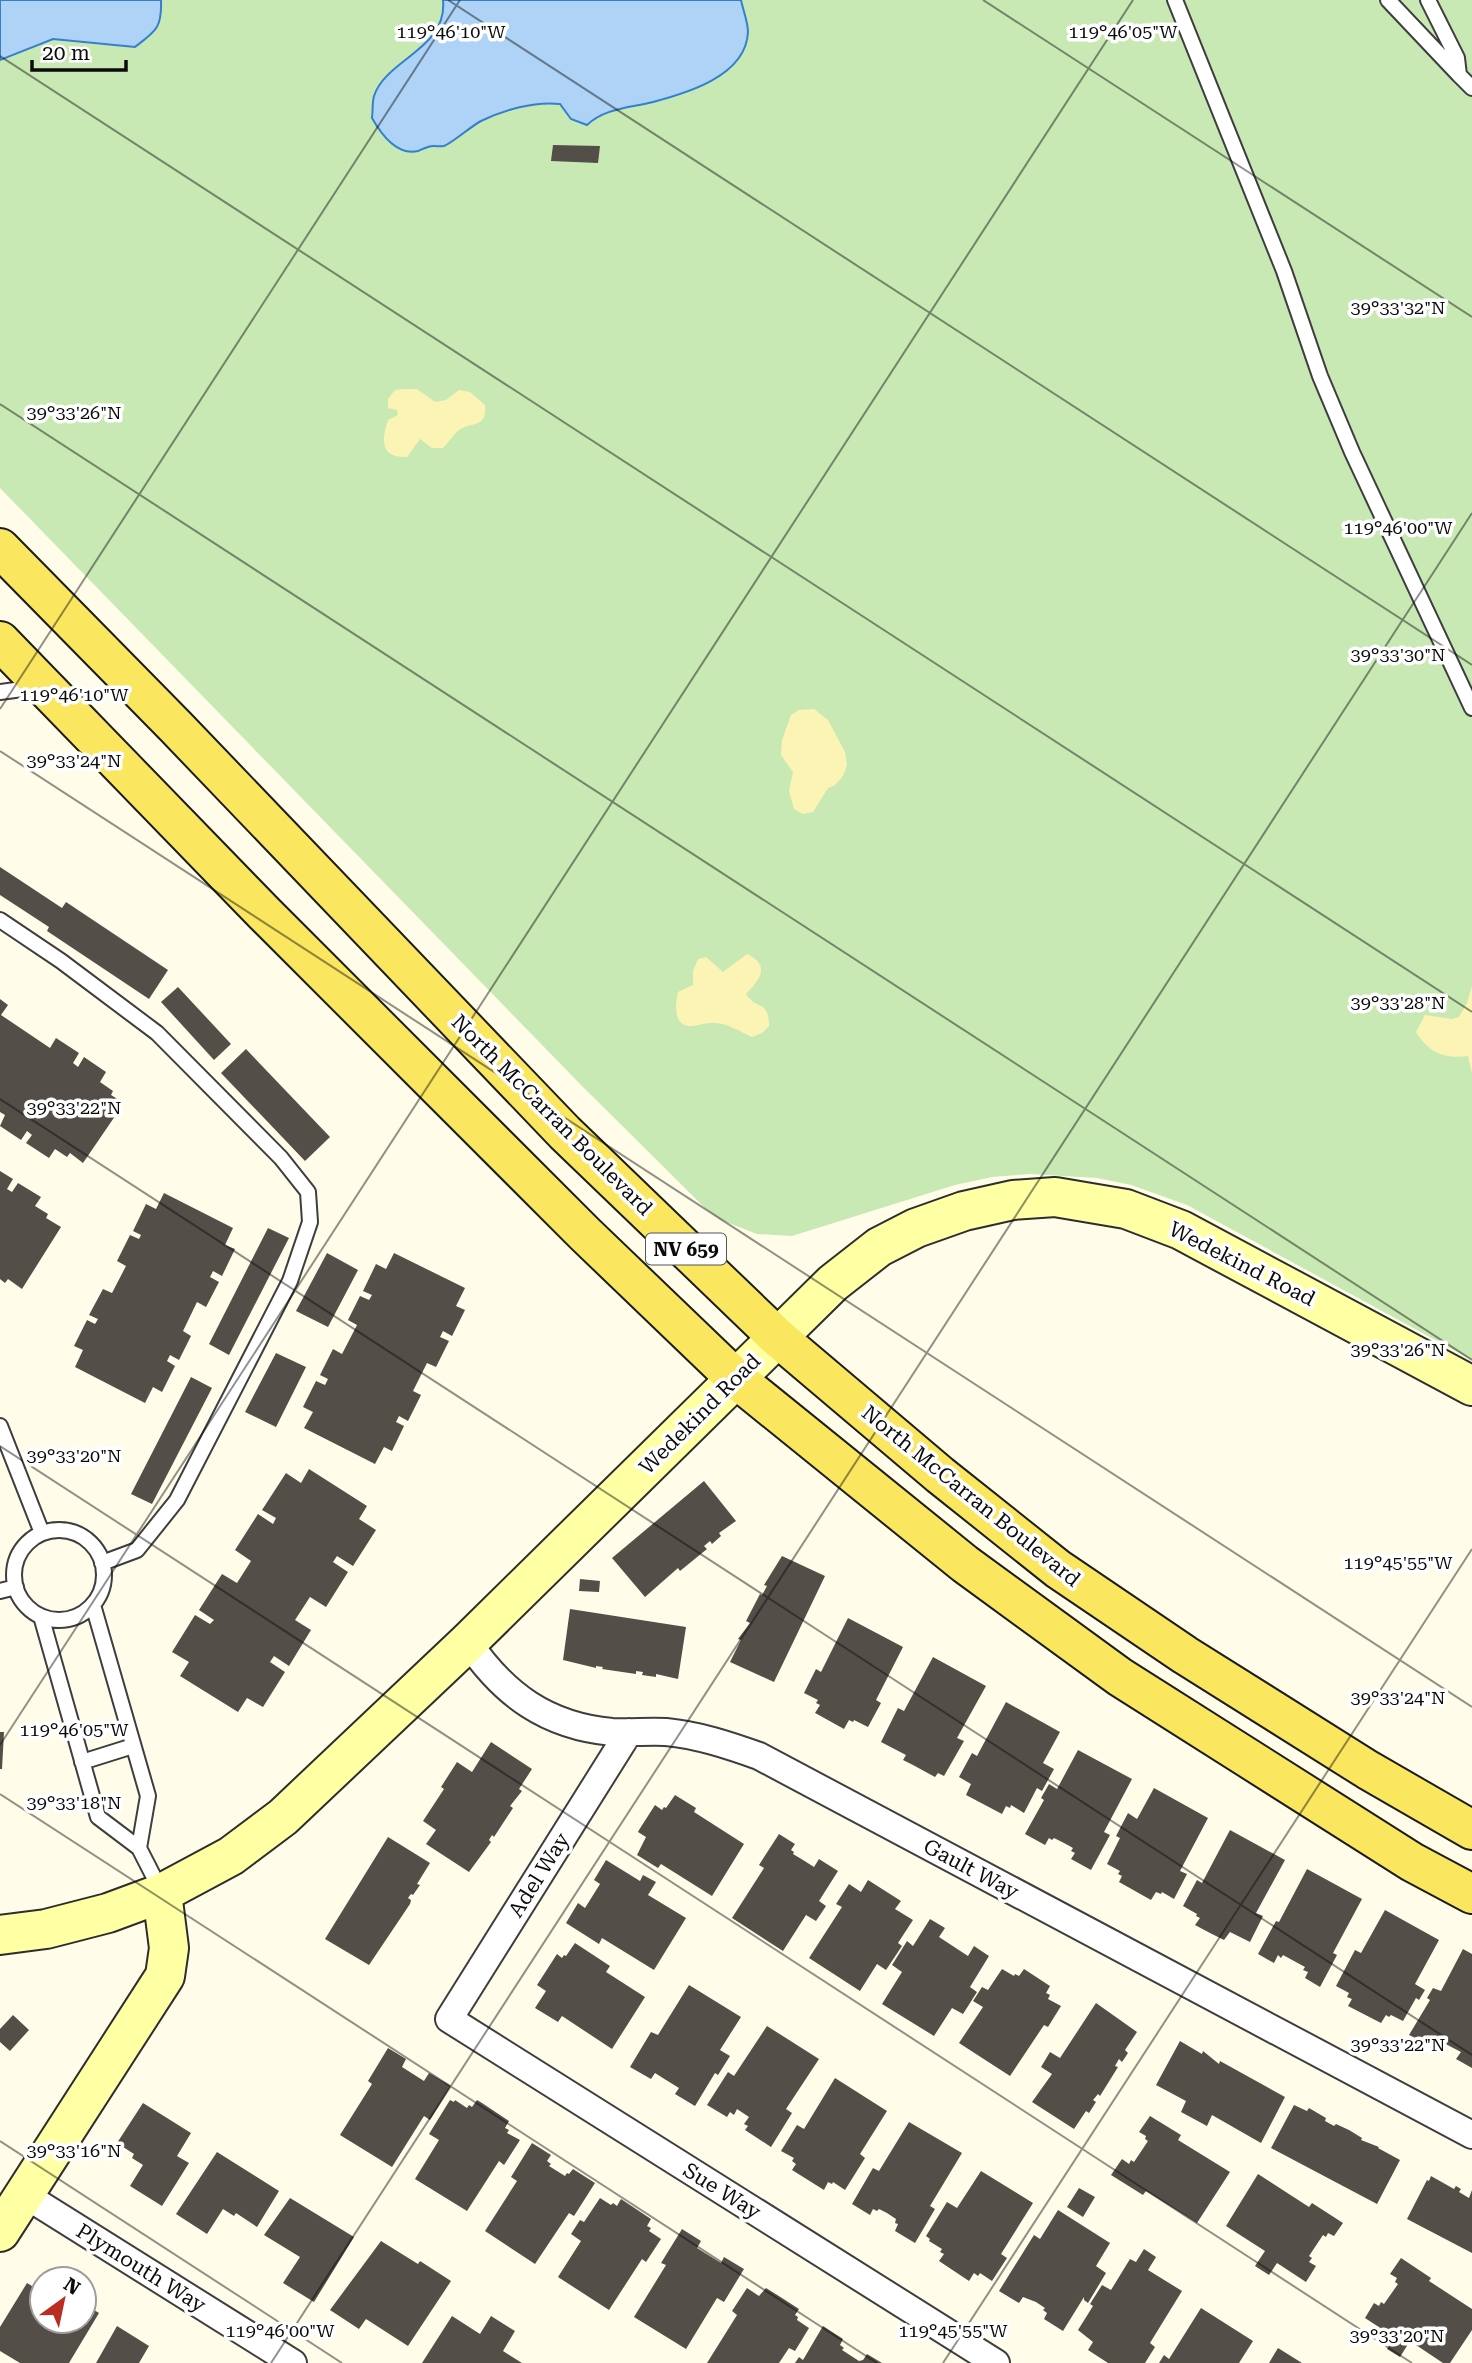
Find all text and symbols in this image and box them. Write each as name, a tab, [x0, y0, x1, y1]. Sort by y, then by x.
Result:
text: 119°46'10"W	[397, 21, 506, 42]
text: 119°46'05"W	[1069, 21, 1178, 42]
scale bar	[32, 28, 126, 72]
text: 20 m	[42, 41, 90, 65]
text: 39°33'32"N	[1351, 297, 1445, 318]
text: 39°33'26"N	[27, 402, 121, 423]
text: 119°46'00"W	[1344, 517, 1453, 538]
text: 39°33'30"N	[1351, 644, 1445, 665]
text: 119°46'10"W	[20, 684, 129, 705]
text: 39°33'24"N	[27, 750, 121, 771]
text: 39°33'28"N	[1351, 992, 1445, 1013]
street label: North McCarran Boulevard	[447, 1010, 658, 1221]
text: 39°33'22"N	[27, 1097, 121, 1118]
street label: Wedekind Road	[1165, 1217, 1320, 1311]
road number: NV 659	[646, 1233, 726, 1264]
text: 39°33'26"N	[1351, 1339, 1445, 1360]
street label: Wedekind Road	[635, 1348, 766, 1479]
street label: North McCarran Boulevard	[857, 1401, 1085, 1592]
text: 39°33'20"N	[27, 1445, 121, 1466]
text: 119°45'55"W	[1344, 1552, 1453, 1573]
text: 39°33'24"N	[1351, 1687, 1445, 1708]
text: 119°46'05"W	[20, 1719, 129, 1740]
text: 39°33'18"N	[27, 1792, 121, 1813]
street label: Adel Way	[504, 1828, 575, 1922]
street label: Gault Way	[919, 1834, 1023, 1904]
text: 39°33'22"N	[1351, 2034, 1445, 2055]
text: 39°33'16"N	[27, 2140, 121, 2161]
street label: Sue Way	[679, 2158, 766, 2224]
street label: Plymouth Way	[72, 2219, 211, 2318]
north arrow	[28, 2265, 98, 2335]
text: N	[60, 2273, 85, 2300]
text: 119°46'00"W	[226, 2320, 335, 2341]
text: 119°45'55"W	[899, 2320, 1008, 2341]
text: 39°33'20"N	[1350, 2325, 1444, 2346]

